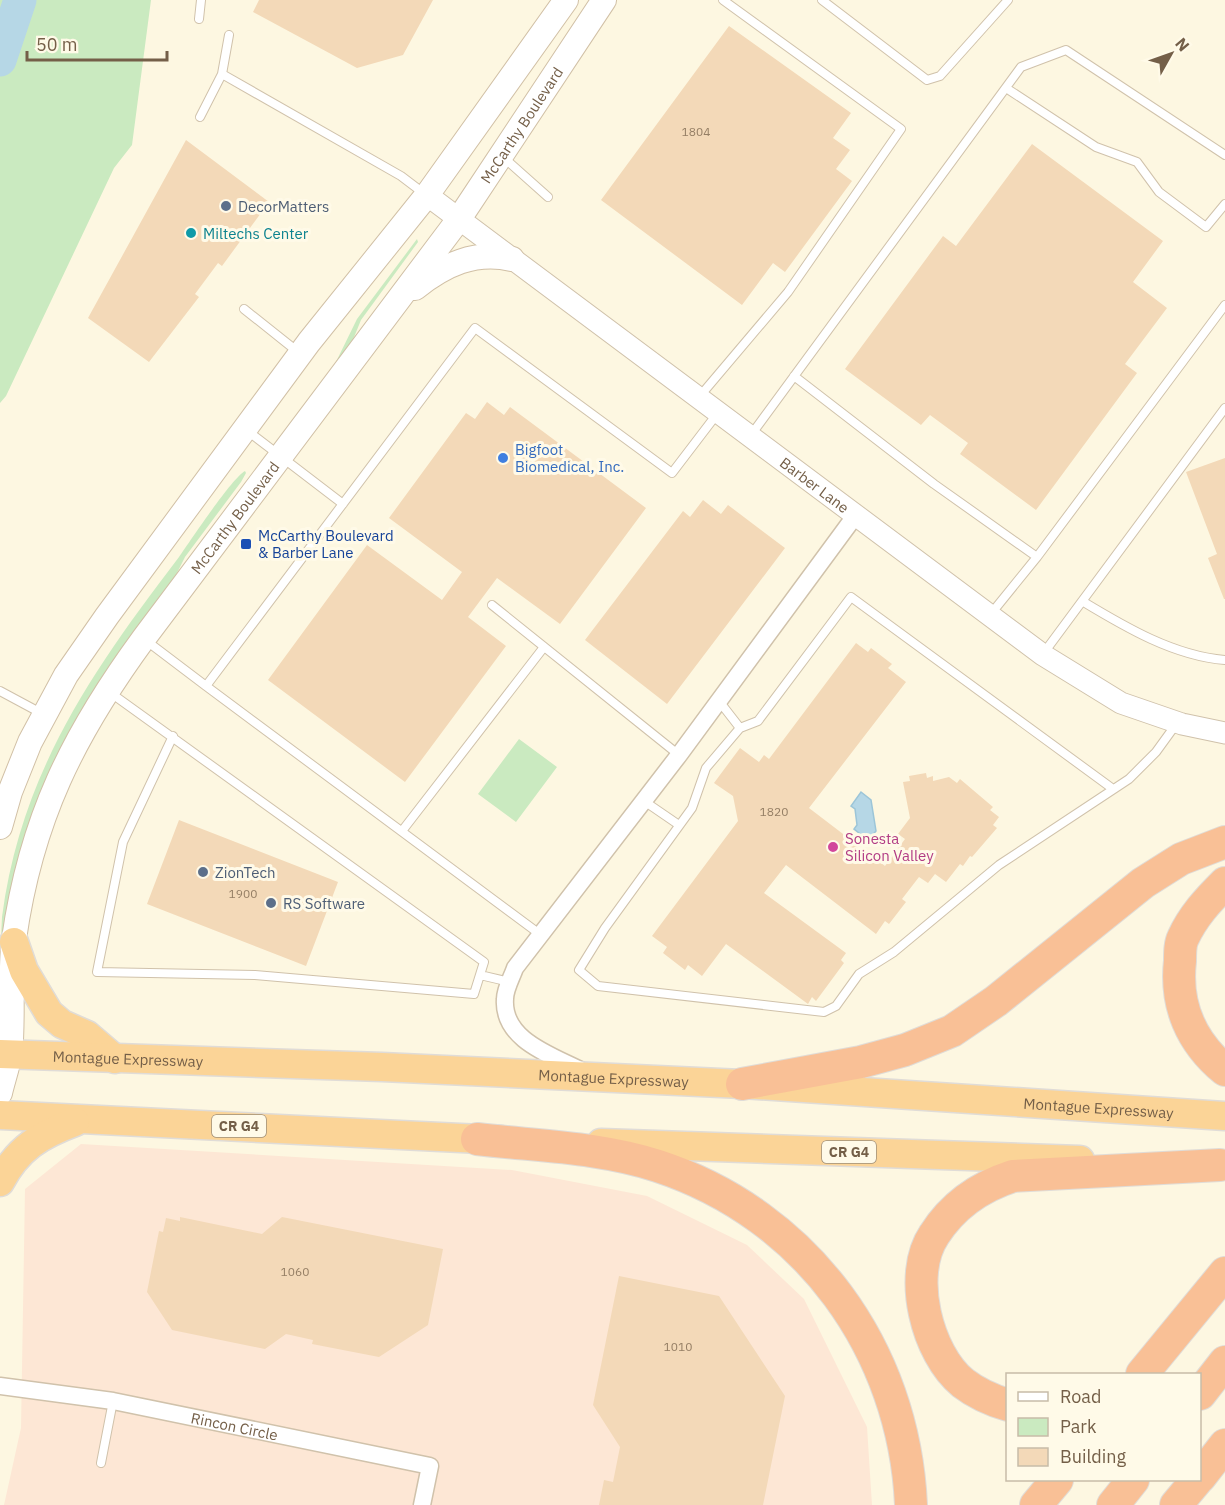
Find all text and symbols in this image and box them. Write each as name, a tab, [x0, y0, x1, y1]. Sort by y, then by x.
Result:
scale bar	[27, 24, 166, 62]
north arrow	[1141, 24, 1201, 84]
text: 50 m	[36, 33, 78, 56]
text: N	[1171, 33, 1194, 55]
street label: McCarthy Boulevard	[476, 63, 567, 187]
house number: 1804	[682, 124, 710, 139]
place label: DecorMatters	[238, 197, 329, 216]
marker: DecorMatters	[219, 199, 233, 213]
place label: Miltechs Center	[203, 224, 309, 243]
marker: Miltechs Center	[184, 226, 198, 240]
place label: Bigfoot Biomedical, Inc.	[515, 440, 624, 476]
marker: Bigfoot Biomedical, Inc.	[496, 451, 510, 465]
street label: Barber Lane	[776, 453, 853, 517]
street label: McCarthy Boulevard	[186, 457, 283, 577]
place label: McCarthy Boulevard & Barber Lane	[258, 526, 394, 562]
marker: McCarthy Boulevard & Barber Lane	[239, 537, 253, 551]
house number: 1820	[760, 804, 788, 819]
place label: Sonesta Silicon Valley	[845, 829, 934, 865]
marker: Sonesta Silicon Valley	[826, 840, 840, 854]
place label: ZionTech	[215, 863, 275, 882]
marker: ZionTech	[196, 865, 210, 879]
house number: 1900	[229, 886, 257, 901]
place label: RS Software	[283, 894, 365, 913]
marker: RS Software	[264, 896, 278, 910]
street label: Montague Expressway	[52, 1046, 204, 1070]
street label: Montague Expressway	[538, 1065, 690, 1091]
street label: Montague Expressway	[1023, 1093, 1175, 1122]
road number: CR G4	[212, 1115, 266, 1137]
road number: CR G4	[822, 1141, 876, 1163]
house number: 1060	[281, 1264, 309, 1279]
house number: 1010	[664, 1339, 692, 1354]
legend	[1006, 1373, 1201, 1481]
text: Road	[1060, 1385, 1101, 1408]
street label: Rincon Circle	[189, 1408, 280, 1444]
text: Park	[1060, 1415, 1097, 1438]
text: Building	[1060, 1445, 1127, 1468]

